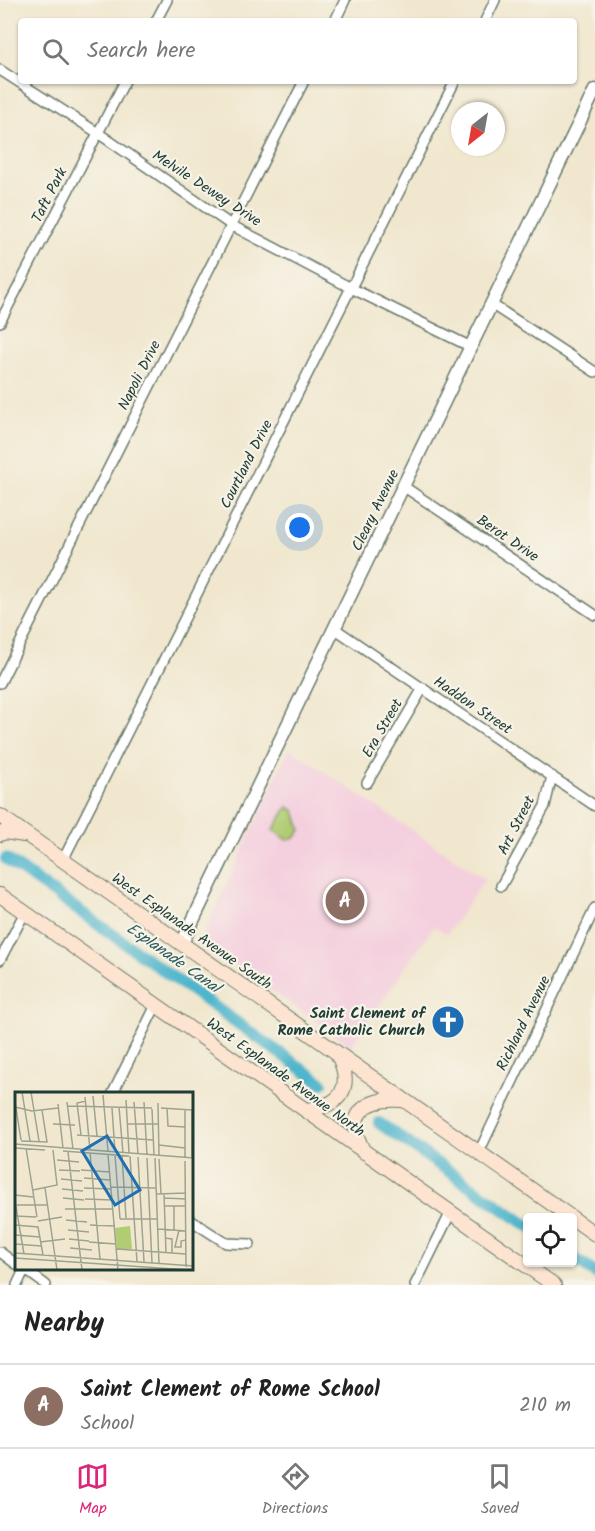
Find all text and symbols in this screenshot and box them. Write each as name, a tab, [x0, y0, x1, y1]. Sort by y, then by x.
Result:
search box	[18, 18, 577, 84]
text: Search here	[87, 34, 195, 69]
icon: search	[39, 35, 72, 68]
north arrow	[451, 102, 505, 156]
street label: Melvile Dewey Drive	[147, 144, 266, 233]
street label: Taft Park	[26, 163, 75, 227]
street label: Napoli Drive	[112, 336, 168, 415]
street label: Courtland Drive	[214, 415, 280, 513]
street label: Cleary Avenue	[346, 465, 406, 556]
street label: Berot Drive	[471, 509, 544, 569]
your location	[285, 513, 314, 542]
street label: Haddon Street	[428, 670, 517, 741]
street label: Era Street	[356, 694, 410, 763]
street label: Art Street	[492, 791, 542, 859]
street label: West Esplanade Avenue South	[106, 867, 277, 996]
pin: A	[326, 878, 364, 924]
water label: Esplanade Canal	[121, 916, 228, 1002]
street label: Richland Avenue	[490, 971, 557, 1075]
place label: Saint Clement of Rome Catholic Church	[278, 1002, 426, 1043]
church icon: Saint Clement of Rome Catholic Church	[430, 1004, 466, 1040]
street label: West Esplanade Avenue North	[201, 1012, 370, 1144]
inset map	[15, 1092, 194, 1270]
map controls	[523, 1213, 577, 1267]
button: locate	[523, 1213, 577, 1267]
text: Nearby	[24, 1303, 104, 1345]
text: Saint Clement of Rome School	[81, 1373, 380, 1408]
text: A	[37, 1390, 50, 1422]
text: 210 m	[519, 1390, 571, 1422]
text: School	[81, 1408, 134, 1440]
tab: Map	[76, 1460, 109, 1521]
tab: Directions	[262, 1460, 328, 1521]
tab: Saved	[481, 1460, 519, 1521]

